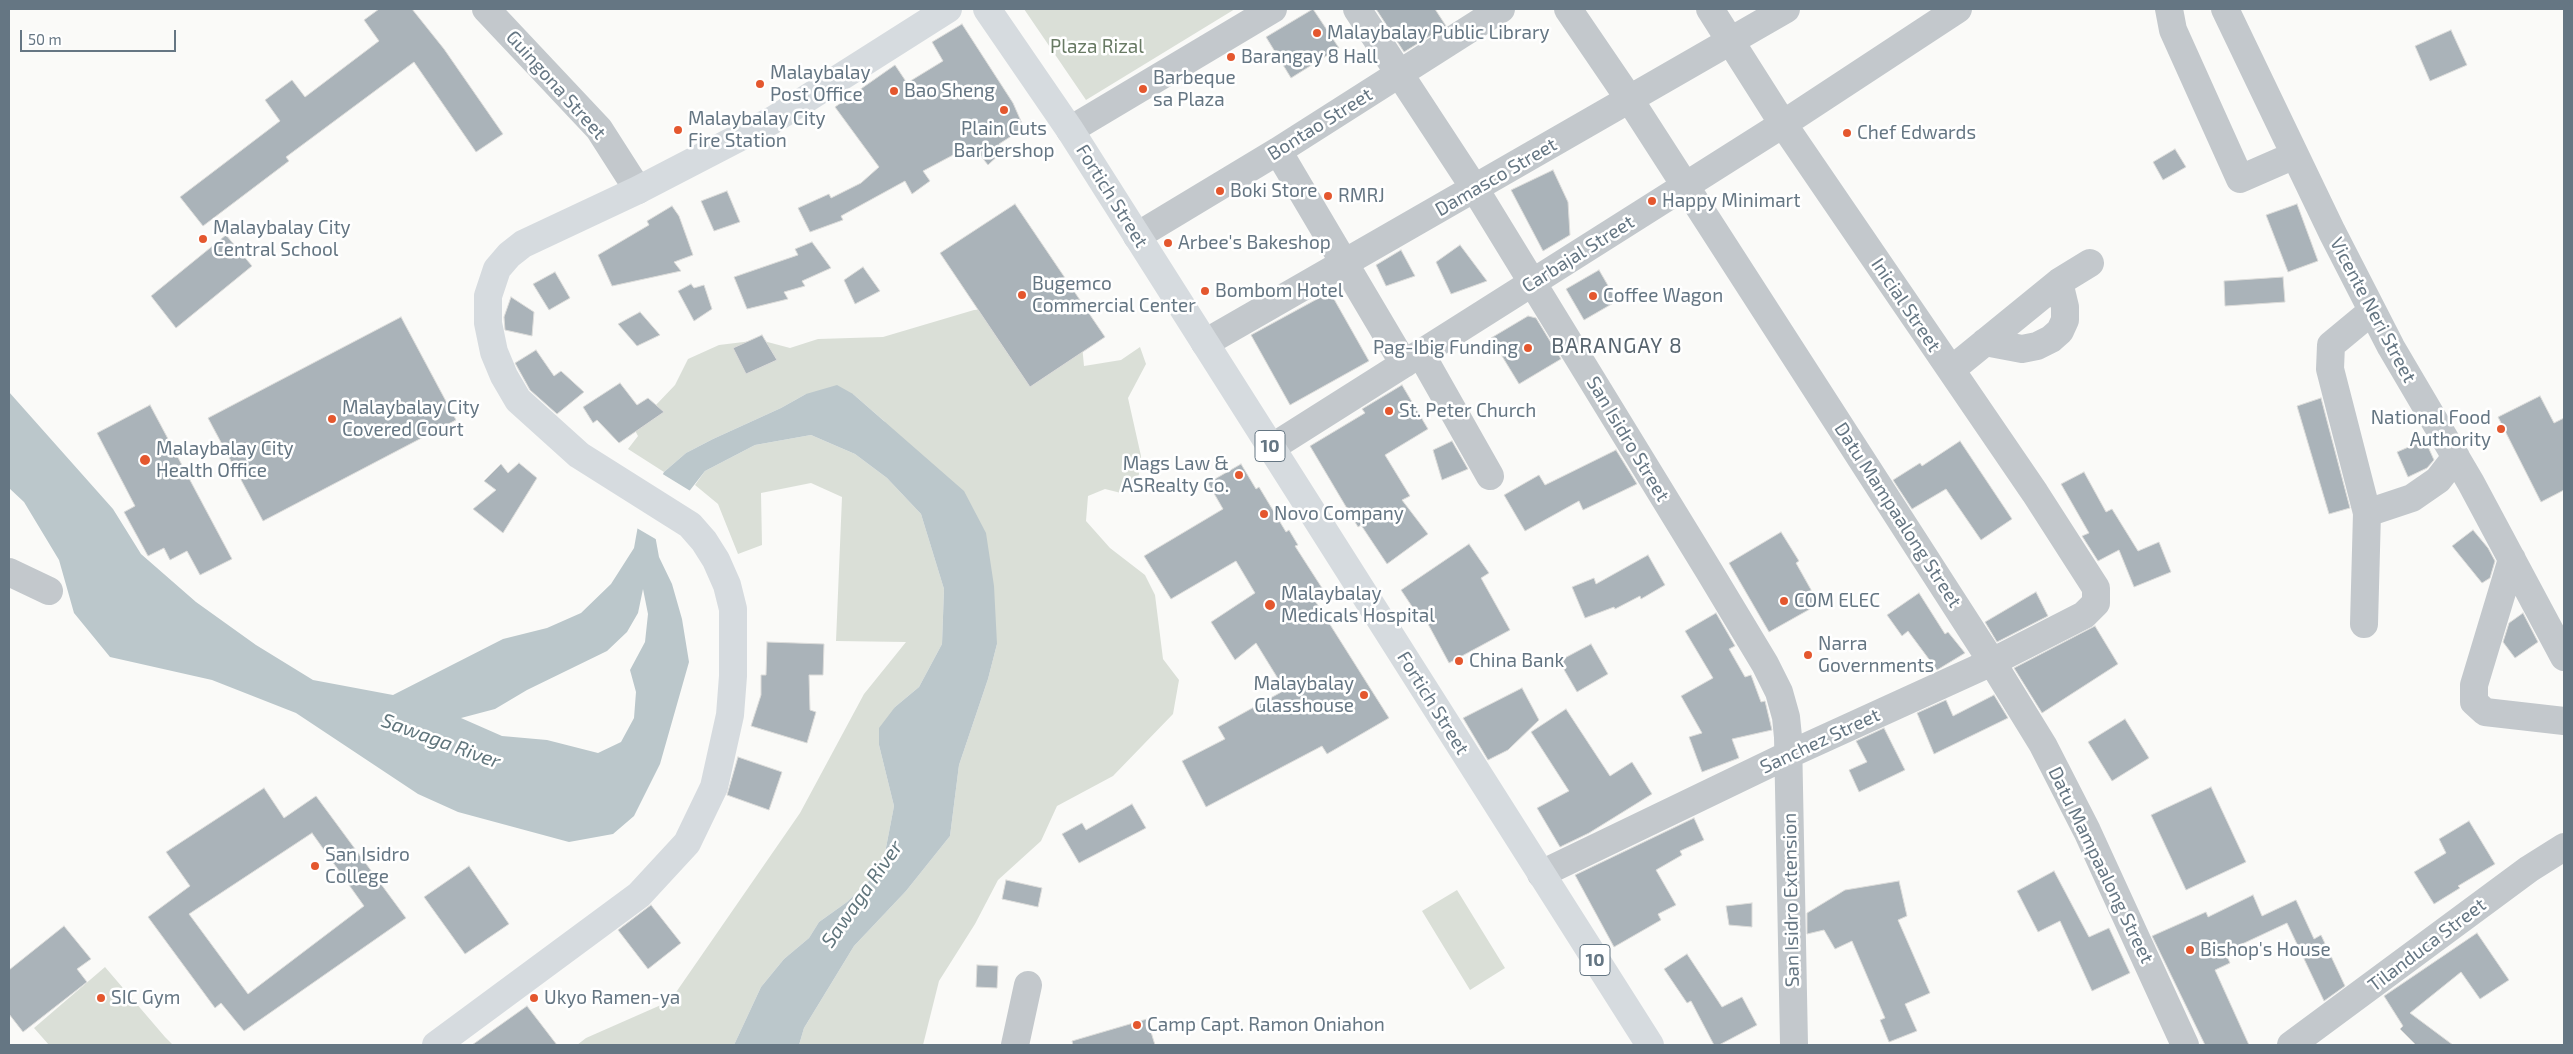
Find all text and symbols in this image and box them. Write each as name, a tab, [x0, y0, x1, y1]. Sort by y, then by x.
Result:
scale bar	[22, 20, 179, 52]
place label: Malaybalay Public Library	[1327, 22, 1550, 44]
street label: Guingona Street	[501, 26, 611, 144]
marker: Malaybalay Public Library	[1311, 27, 1323, 39]
text: 50 m	[28, 30, 62, 48]
park label: Plaza Rizal	[1050, 36, 1144, 58]
place label: Barangay 8 Hall	[1241, 46, 1378, 68]
marker: Barangay 8 Hall	[1225, 51, 1237, 63]
place label: Malaybalay Post Office	[770, 62, 871, 106]
place label: Barbeque sa Plaza	[1153, 67, 1236, 111]
marker: Malaybalay Post Office	[754, 78, 766, 90]
place label: Bao Sheng	[904, 80, 995, 102]
marker: Barbeque sa Plaza	[1137, 83, 1149, 95]
street label: Bontao Street	[1263, 83, 1377, 165]
marker: Bao Sheng	[888, 85, 900, 97]
marker: Plain Cuts Barbershop	[998, 104, 1010, 116]
place label: Malaybalay City Fire Station	[688, 108, 826, 152]
place label: Plain Cuts Barbershop	[954, 118, 1054, 162]
place label: Chef Edwards	[1857, 122, 1976, 144]
marker: Malaybalay City Fire Station	[672, 124, 684, 136]
marker: Chef Edwards	[1841, 127, 1853, 139]
street label: Damasco Street	[1431, 133, 1561, 221]
street label: Fortich Street	[1071, 140, 1153, 252]
place label: Boki Store	[1230, 180, 1317, 202]
marker: Boki Store	[1214, 185, 1226, 197]
place label: RMRJ	[1338, 185, 1385, 207]
marker: RMRJ	[1322, 190, 1334, 202]
place label: Happy Minimart	[1662, 190, 1800, 212]
marker: Happy Minimart	[1646, 195, 1658, 207]
street label: Carbajal Street	[1518, 210, 1638, 298]
place label: Malaybalay City Central School	[213, 217, 351, 261]
place label: Arbee's Bakeshop	[1178, 232, 1331, 254]
marker: Malaybalay City Central School	[197, 233, 209, 245]
street label: Vicente Neri Street	[2325, 233, 2421, 387]
marker: Arbee's Bakeshop	[1162, 237, 1174, 249]
street label: Inicial Street	[1866, 254, 1946, 356]
place label: Bugemco Commercial Center	[1032, 273, 1196, 317]
place label: Bombom Hotel	[1215, 280, 1343, 302]
marker: Bombom Hotel	[1199, 285, 1211, 297]
place label: Coffee Wagon	[1603, 285, 1723, 307]
marker: Bugemco Commercial Center	[1016, 289, 1028, 301]
marker: Coffee Wagon	[1587, 290, 1599, 302]
district label: BARANGAY 8	[1550, 333, 1684, 359]
place label: Pag-Ibig Funding	[1373, 337, 1518, 359]
marker: Pag-Ibig Funding	[1522, 342, 1534, 354]
street label: San Isidro Street	[1582, 372, 1674, 506]
place label: Malaybalay City Covered Court	[342, 397, 480, 441]
place label: St. Peter Church	[1399, 400, 1536, 422]
marker: St. Peter Church	[1383, 405, 1395, 417]
place label: National Food Authority	[2371, 407, 2491, 451]
marker: Malaybalay City Covered Court	[326, 413, 338, 425]
street label: Datu Mampaalong Street	[1830, 418, 1966, 612]
marker: National Food Authority	[2495, 423, 2507, 435]
road number: 10	[1255, 431, 1285, 462]
place label: Malaybalay City Health Office	[156, 438, 294, 482]
marker: Malaybalay City Health Office	[138, 453, 152, 467]
place label: Mags Law & ASRealty Co.	[1121, 453, 1229, 497]
marker: Mags Law & ASRealty Co.	[1233, 469, 1245, 481]
place label: Novo Company	[1274, 503, 1404, 525]
marker: Novo Company	[1258, 508, 1270, 520]
place label: Malaybalay Medicals Hospital	[1281, 583, 1435, 627]
place label: COM ELEC	[1794, 590, 1880, 612]
marker: COM ELEC	[1778, 595, 1790, 607]
marker: Malaybalay Medicals Hospital	[1263, 598, 1277, 612]
place label: Narra Governments	[1818, 633, 1934, 677]
street label: Fortich Street	[1392, 647, 1474, 759]
marker: Narra Governments	[1802, 649, 1814, 661]
place label: China Bank	[1469, 650, 1564, 672]
marker: China Bank	[1453, 655, 1465, 667]
place label: Malaybalay Glasshouse	[1253, 673, 1354, 717]
marker: Malaybalay Glasshouse	[1358, 689, 1370, 701]
street label: Sanchez Street	[1757, 703, 1883, 779]
water label: Sawaga River	[378, 708, 504, 774]
street label: Datu Mampaalong Street	[2043, 763, 2159, 967]
street label: San Isidro Extension	[1778, 813, 1804, 987]
water label: Sawaga River	[816, 836, 908, 952]
place label: San Isidro College	[325, 844, 410, 888]
marker: San Isidro College	[309, 860, 321, 872]
street label: Tilanduca Street	[2364, 893, 2490, 997]
place label: Bishop's House	[2200, 939, 2331, 961]
road number: 10	[1580, 944, 1610, 976]
marker: Bishop's House	[2184, 944, 2196, 956]
place label: SIC Gym	[111, 987, 180, 1009]
place label: Ukyo Ramen-ya	[544, 987, 680, 1009]
marker: SIC Gym	[95, 992, 107, 1004]
marker: Ukyo Ramen-ya	[528, 992, 540, 1004]
place label: Camp Capt. Ramon Oniahon	[1147, 1014, 1385, 1036]
marker: Camp Capt. Ramon Oniahon	[1131, 1019, 1143, 1031]

